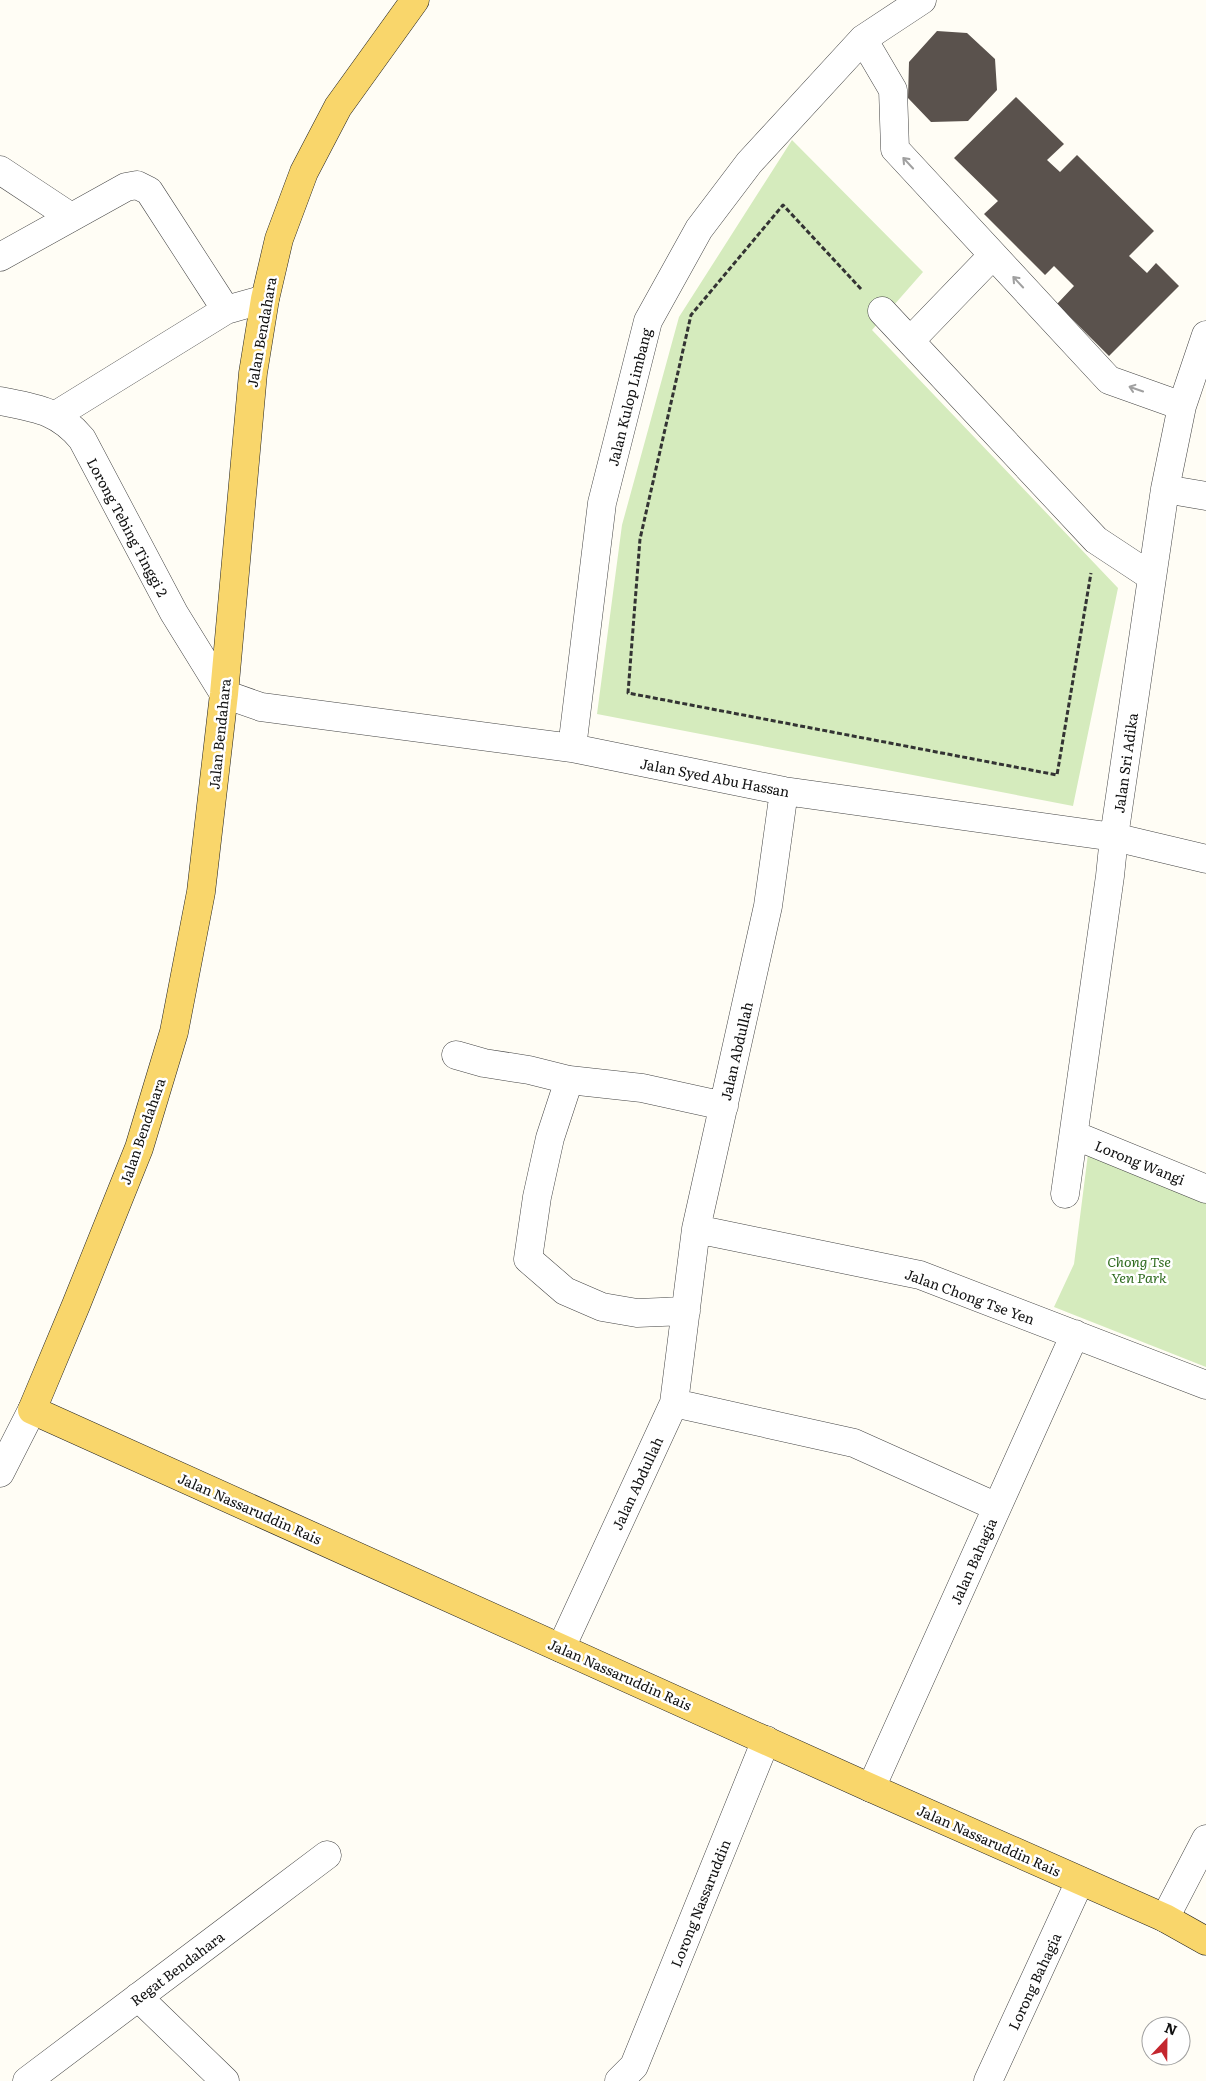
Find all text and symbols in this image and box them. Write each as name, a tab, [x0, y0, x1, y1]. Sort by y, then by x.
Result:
one-way arrow	[902, 157, 914, 169]
street label: Jalan Bendahara	[241, 275, 281, 389]
one-way arrow	[1012, 276, 1024, 289]
street label: Jalan Kulop Limbang	[602, 326, 656, 468]
one-way arrow	[1129, 384, 1145, 394]
street label: Lorong Tebing Tinggi 2	[83, 454, 173, 600]
street label: Jalan Bendahara	[203, 677, 235, 790]
street label: Jalan Sri Adika	[1108, 711, 1142, 814]
street label: Jalan Syed Abu Hassan	[638, 753, 792, 801]
street label: Jalan Abdullah	[715, 1000, 757, 1102]
street label: Jalan Bendahara	[114, 1075, 170, 1187]
street label: Lorong Wangi	[1092, 1135, 1188, 1189]
park label: Chong Tse Yen Park	[1107, 1251, 1171, 1287]
street label: Jalan Chong Tse Yen	[902, 1263, 1038, 1329]
street label: Jalan Abdullah	[607, 1433, 667, 1533]
street label: Jalan Nassaruddin Rais	[175, 1467, 325, 1549]
street label: Jalan Bahagia	[945, 1514, 1001, 1607]
street label: Jalan Nassaruddin Rais	[545, 1633, 695, 1715]
street label: Jalan Nassaruddin Rais	[914, 1799, 1064, 1881]
street label: Lorong Nassaruddin	[665, 1836, 735, 1970]
street label: Regat Bendahara	[126, 1926, 228, 2010]
street label: Lorong Bahagia	[1003, 1929, 1065, 2033]
north arrow	[1141, 2016, 1191, 2066]
text: N	[1162, 2017, 1181, 2040]

